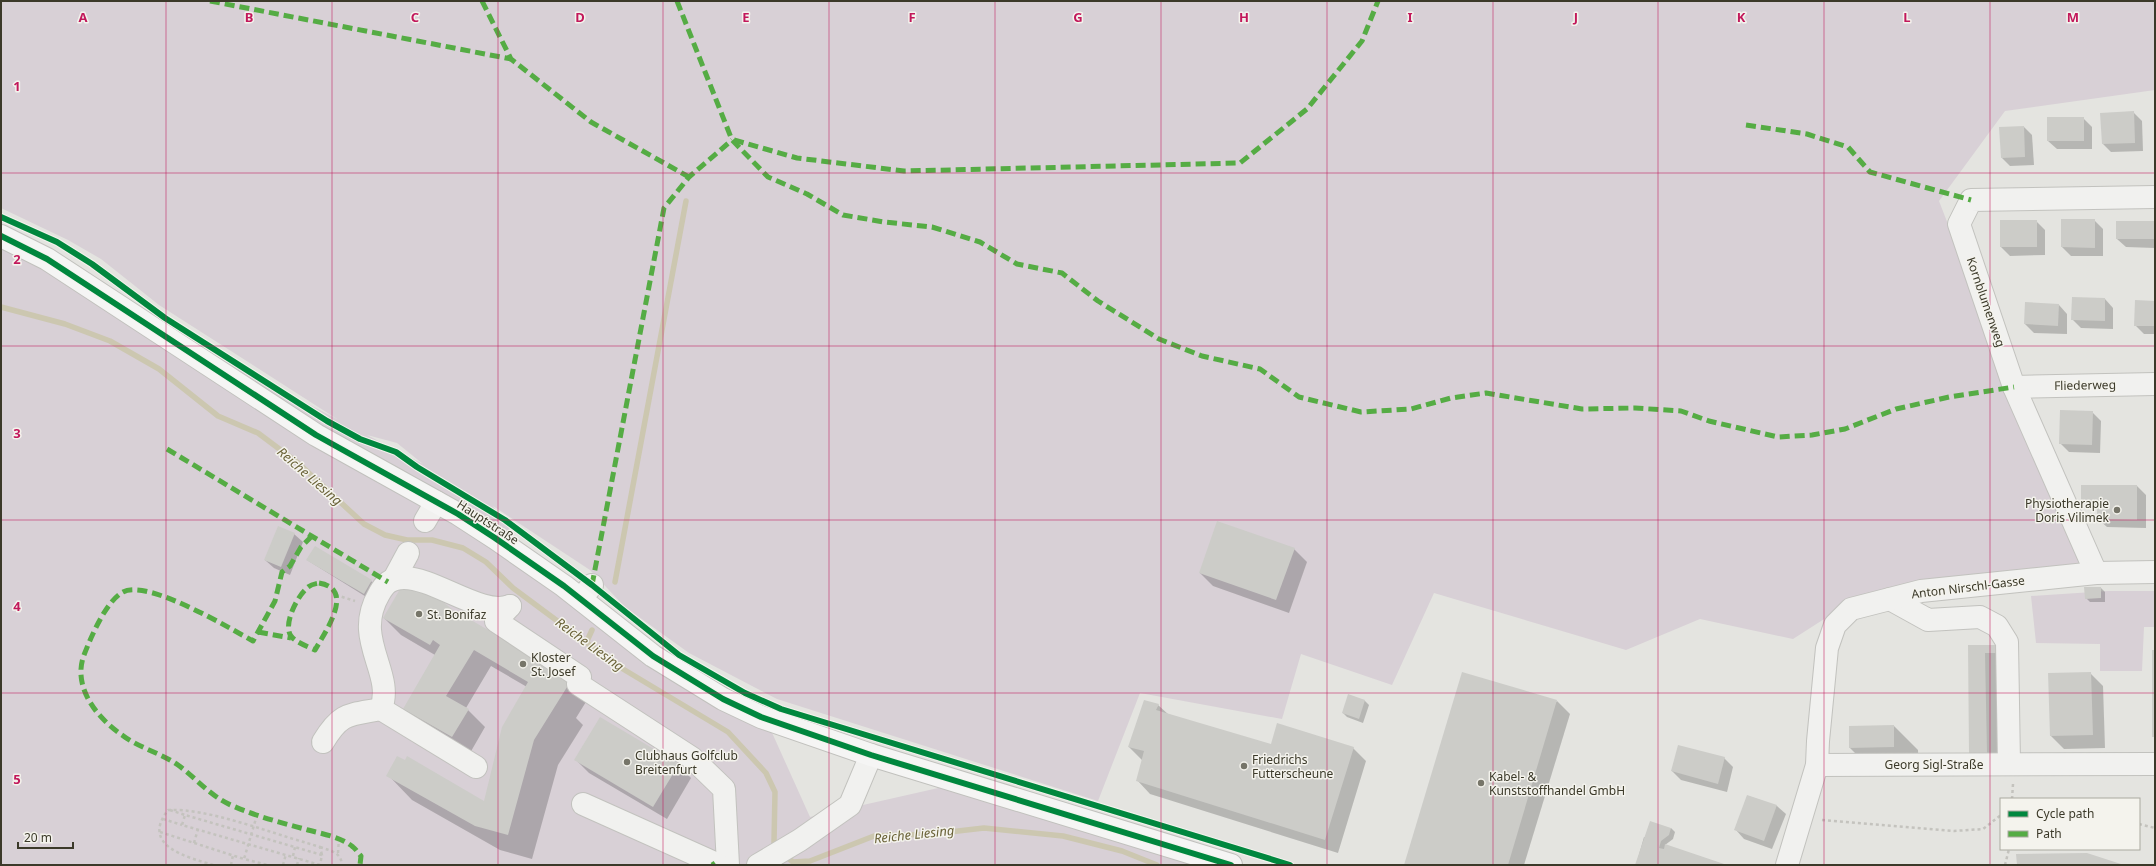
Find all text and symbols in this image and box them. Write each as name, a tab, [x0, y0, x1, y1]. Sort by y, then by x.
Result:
text: A	[79, 8, 88, 26]
text: B	[245, 8, 253, 26]
text: C	[411, 8, 419, 26]
text: D	[575, 8, 585, 26]
text: E	[742, 8, 750, 26]
text: F	[908, 8, 916, 26]
text: G	[1073, 8, 1083, 26]
text: H	[1239, 8, 1249, 26]
text: I	[1407, 8, 1413, 26]
text: J	[1573, 8, 1578, 26]
text: K	[1737, 8, 1746, 26]
text: L	[1903, 8, 1911, 26]
text: M	[2067, 8, 2079, 26]
text: 1	[13, 77, 21, 95]
text: 2	[13, 250, 21, 268]
street label: Kornblumenweg	[1963, 255, 2009, 349]
street label: Fliederweg	[2054, 376, 2116, 394]
text: 3	[13, 424, 21, 442]
water label: Reiche Liesing	[274, 443, 347, 510]
place label: Physiotherapie Doris Vilimek	[2025, 495, 2110, 526]
street label: Hauptstraße	[454, 496, 522, 548]
marker: Physiotherapie Doris Vilimek	[2112, 505, 2122, 515]
street label: Anton Nirschl-Gasse	[1910, 572, 2026, 602]
text: 4	[13, 597, 21, 615]
place label: St. Bonifaz	[427, 606, 487, 623]
marker: St. Bonifaz	[414, 609, 424, 619]
water label: Reiche Liesing	[552, 613, 628, 675]
place label: Kloster St. Josef	[531, 649, 576, 680]
marker: Kloster St. Josef	[518, 659, 528, 669]
place label: Clubhaus Golfclub Breitenfurt	[635, 747, 738, 778]
place label: Friedrichs Futterscheune	[1252, 751, 1334, 782]
street label: Georg Sigl-Straße	[1885, 756, 1984, 773]
marker: Clubhaus Golfclub Breitenfurt	[622, 757, 632, 767]
marker: Friedrichs Futterscheune	[1239, 761, 1249, 771]
place label: Kabel- & Kunststoffhandel GmbH	[1489, 768, 1625, 799]
text: 5	[13, 770, 21, 788]
marker: Kabel- & Kunststoffhandel GmbH	[1476, 778, 1486, 788]
legend	[2000, 798, 2140, 850]
text: Cycle path	[2036, 805, 2094, 822]
water label: Reiche Liesing	[873, 821, 956, 847]
scale bar	[18, 824, 73, 850]
text: Path	[2036, 825, 2062, 842]
text: 20 m	[24, 829, 52, 846]

